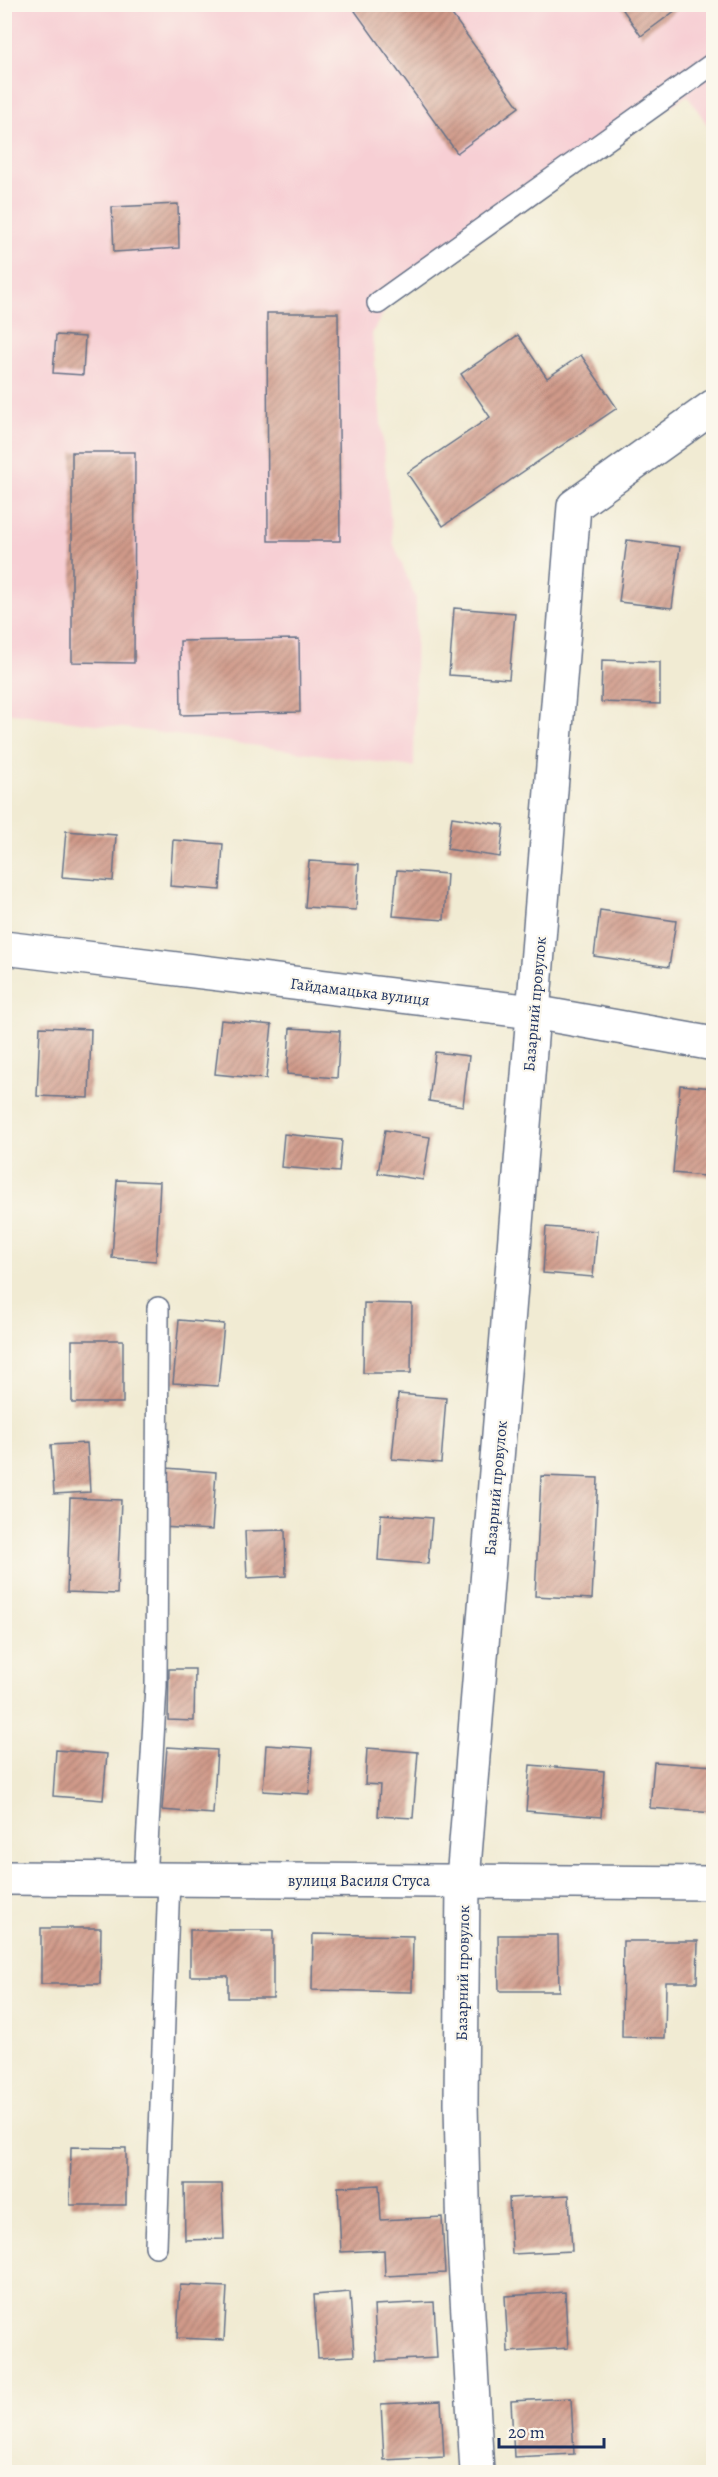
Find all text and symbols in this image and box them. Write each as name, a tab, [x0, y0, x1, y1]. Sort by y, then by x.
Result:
street label: Базарний провулок	[518, 936, 552, 1073]
street label: Гайдамацька вулиця	[289, 973, 431, 1011]
street label: Базарний провулок	[479, 1420, 513, 1557]
street label: вулиця Василя Стуса	[288, 1870, 431, 1892]
street label: Базарний провулок	[451, 1905, 475, 2041]
scale bar	[499, 2411, 604, 2449]
text: 20 m	[508, 2420, 545, 2444]

